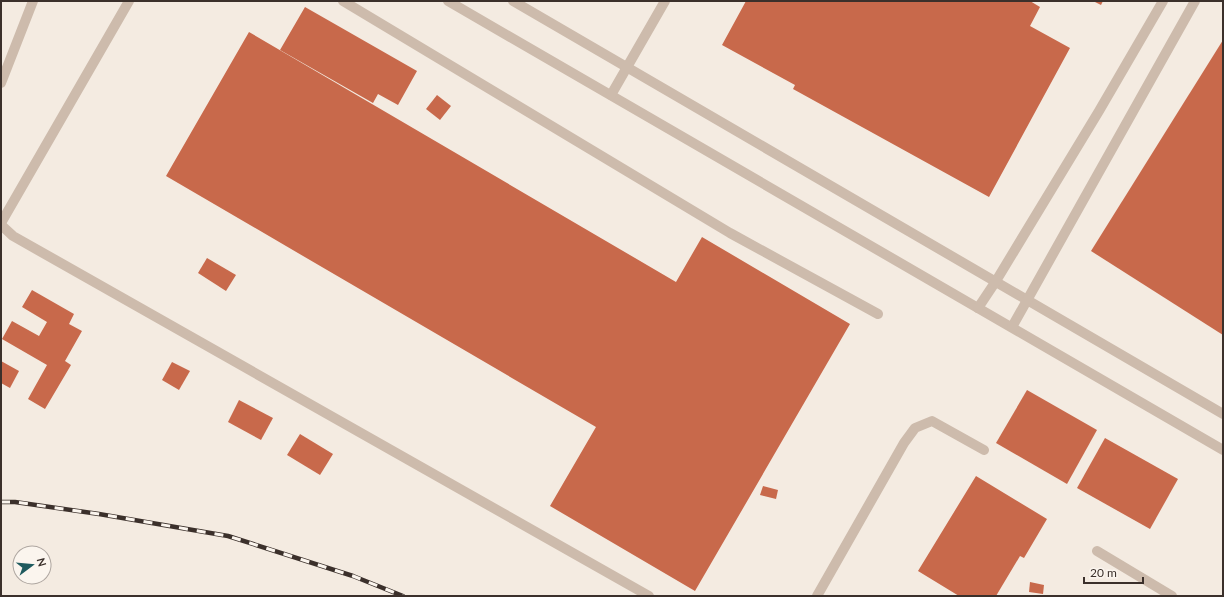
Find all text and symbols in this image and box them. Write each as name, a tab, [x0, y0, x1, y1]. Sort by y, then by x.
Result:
north arrow	[12, 545, 52, 585]
text: N	[35, 556, 50, 568]
scale bar	[1084, 559, 1143, 585]
text: 20 m	[1090, 565, 1117, 580]

